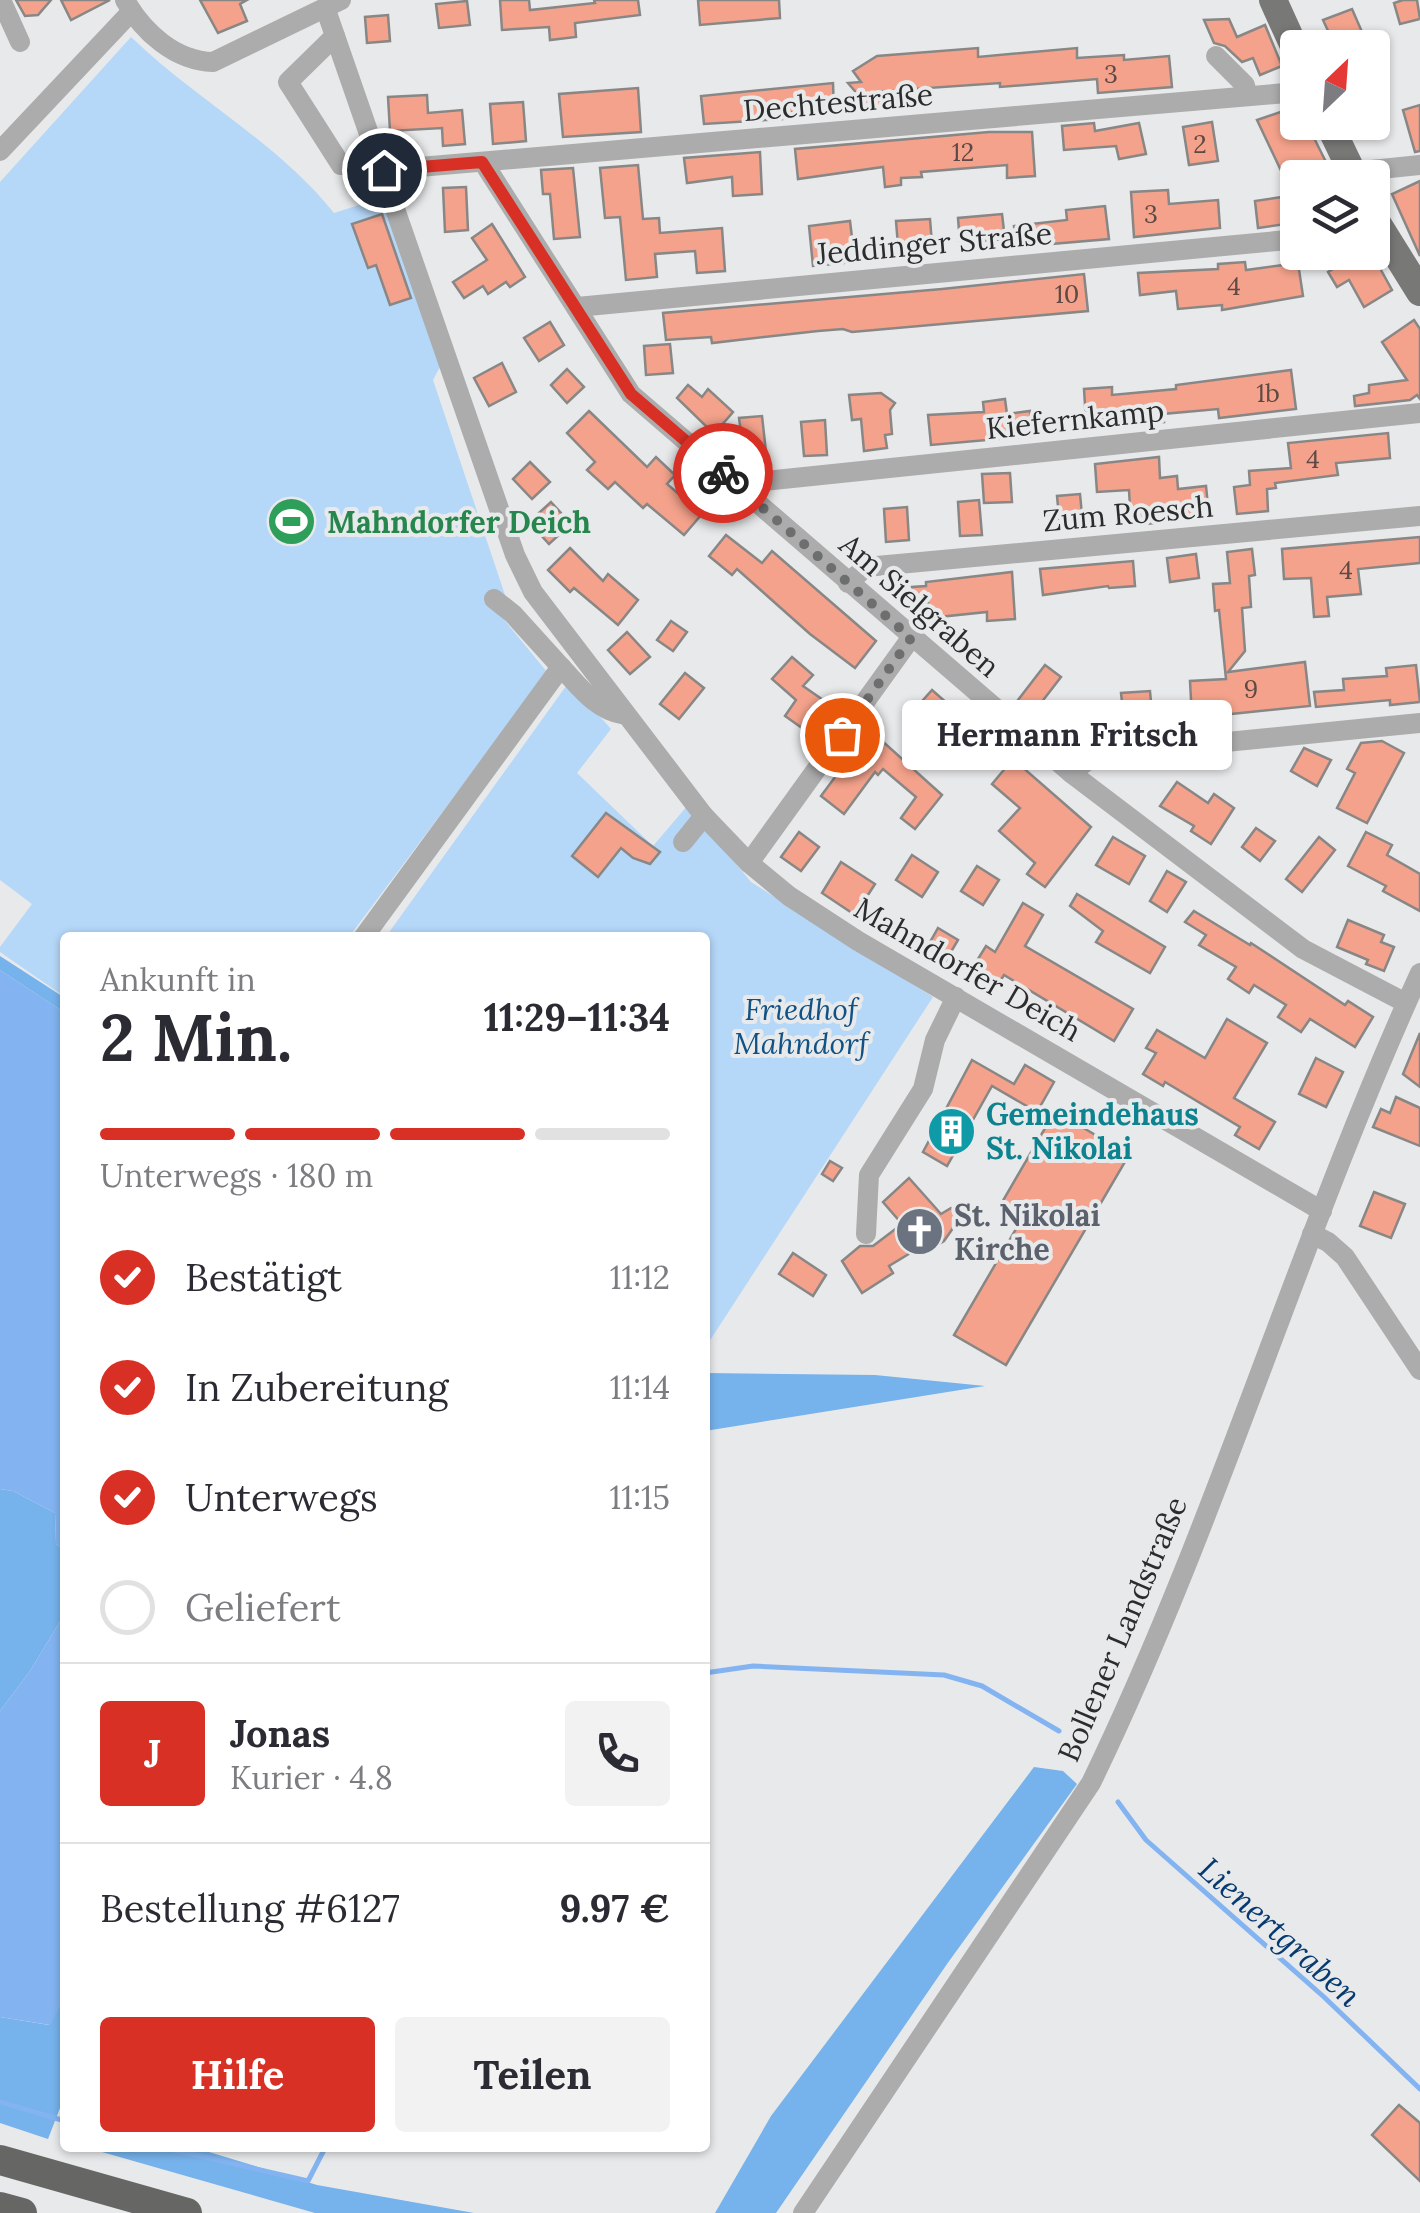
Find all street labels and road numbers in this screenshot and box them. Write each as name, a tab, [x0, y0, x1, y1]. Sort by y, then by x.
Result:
street label: Dechtestraße	[741, 75, 935, 129]
street label: Jeddinger Straße	[814, 214, 1053, 273]
street label: Kiefernkamp	[984, 391, 1166, 447]
street label: Zum Roesch	[1041, 487, 1215, 539]
street label: Am Sielgraben	[831, 524, 1008, 686]
street label: Mahndorfer Deich	[848, 889, 1088, 1049]
street label: Bollener Landstraße	[1049, 1491, 1195, 1767]

